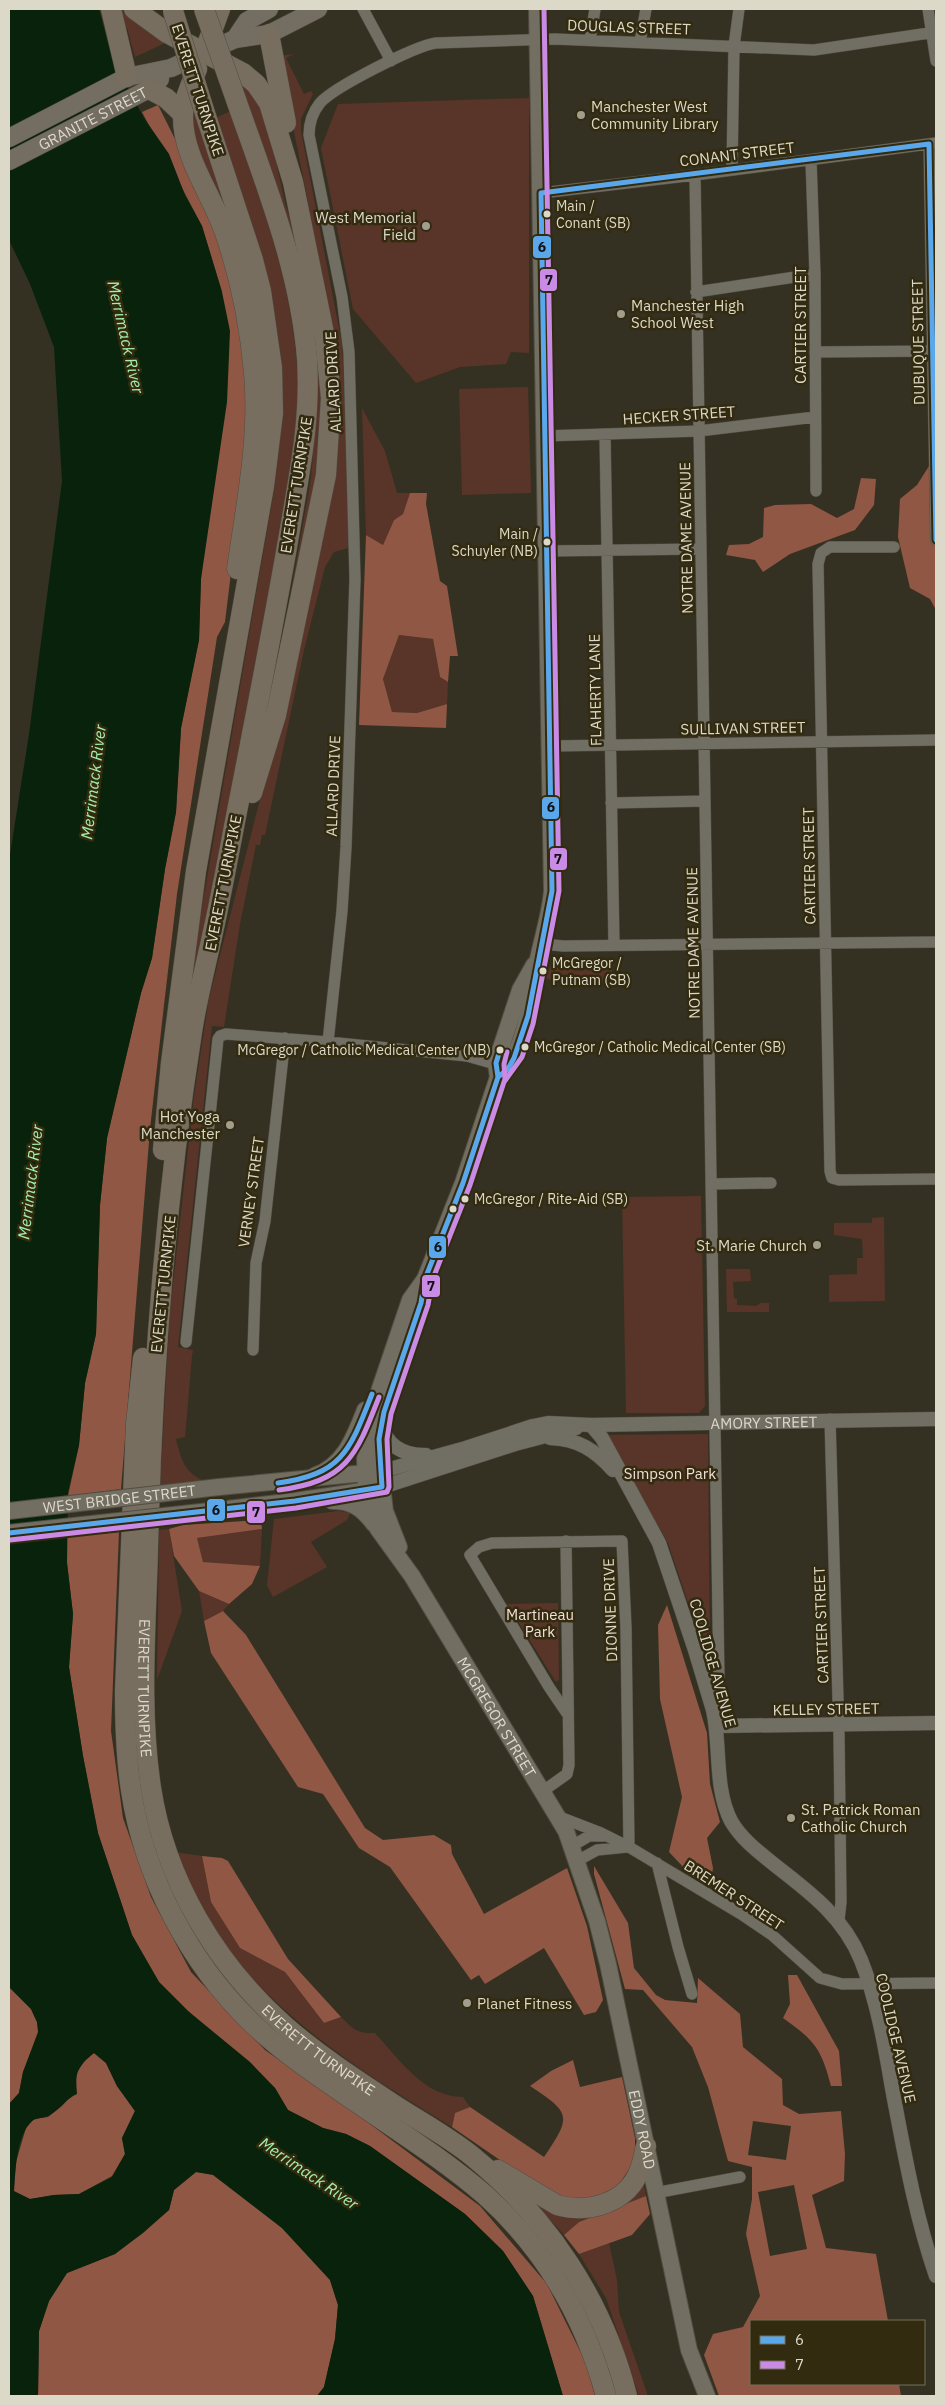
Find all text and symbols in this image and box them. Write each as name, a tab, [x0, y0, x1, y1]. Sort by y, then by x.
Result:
street label: DOUGLAS STREET	[567, 15, 692, 39]
street label: EVERETT TURNPIKE	[168, 21, 228, 159]
street label: GRANITE STREET	[35, 82, 151, 154]
place label: Manchester West Community Library	[591, 97, 719, 133]
marker: Manchester West Community Library	[575, 109, 587, 121]
street label: CONANT STREET	[679, 137, 796, 170]
place label: Main / Conant (SB)	[556, 197, 631, 232]
place label: West Memorial Field	[315, 208, 416, 244]
marker: Main / Conant (SB)	[542, 209, 552, 219]
marker: West Memorial Field	[420, 220, 432, 232]
line badge: 6	[532, 235, 552, 259]
text: 6	[538, 238, 546, 256]
street label: CARTIER STREET	[791, 266, 810, 384]
line badge: 7	[539, 268, 558, 292]
text: 7	[545, 271, 553, 289]
street label: DUBUQUE STREET	[907, 278, 929, 405]
water label: Merrimack River	[103, 279, 149, 397]
place label: Manchester High School West	[631, 296, 745, 332]
marker: Manchester High School West	[615, 308, 627, 320]
street label: ALLARD DRIVE	[321, 331, 345, 433]
street label: HECKER STREET	[622, 402, 736, 428]
street label: EVERETT TURNPIKE	[276, 415, 316, 555]
street label: NOTRE DAME AVENUE	[675, 462, 697, 614]
place label: Main / Schuyler (NB)	[452, 525, 538, 560]
marker: Main / Schuyler (NB)	[542, 537, 552, 547]
street label: FLAHERTY LANE	[585, 634, 605, 746]
street label: SULLIVAN STREET	[680, 717, 806, 739]
water label: Merrimack River	[76, 722, 110, 840]
street label: ALLARD DRIVE	[322, 735, 344, 837]
line badge: 6	[541, 796, 560, 820]
text: 6	[547, 798, 555, 816]
street label: CARTIER STREET	[798, 807, 820, 925]
street label: EVERETT TURNPIKE	[200, 813, 246, 953]
line badge: 7	[549, 847, 568, 871]
text: 7	[554, 850, 562, 868]
street label: NOTRE DAME AVENUE	[682, 867, 704, 1019]
place label: McGregor / Putnam (SB)	[552, 954, 631, 989]
marker: McGregor / Putnam (SB)	[538, 966, 548, 976]
place label: McGregor / Catholic Medical Center (SB)	[534, 1038, 786, 1056]
place label: McGregor / Catholic Medical Center (NB)	[237, 1041, 491, 1059]
marker: McGregor / Catholic Medical Center (SB)	[520, 1042, 530, 1052]
marker: McGregor / Catholic Medical Center (NB)	[495, 1045, 505, 1055]
place label: Hot Yoga Manchester	[141, 1107, 220, 1143]
marker: Hot Yoga Manchester	[224, 1119, 236, 1131]
water label: Merrimack River	[13, 1122, 47, 1240]
street label: VERNEY STREET	[234, 1135, 268, 1249]
place label: McGregor / Rite-Aid (SB)	[474, 1190, 628, 1208]
marker: McGregor / Rite-Aid (SB)	[460, 1194, 470, 1204]
unlabelled marker	[448, 1204, 458, 1214]
street label: EVERETT TURNPIKE	[146, 1214, 180, 1354]
line badge: 6	[428, 1235, 447, 1259]
place label: St. Marie Church	[696, 1236, 807, 1255]
text: 6	[434, 1238, 442, 1256]
marker: St. Marie Church	[811, 1239, 823, 1251]
line badge: 7	[421, 1274, 441, 1298]
text: 7	[427, 1277, 435, 1295]
street label: AMORY STREET	[710, 1412, 818, 1432]
park label: Simpson Park	[624, 1464, 716, 1483]
street label: WEST BRIDGE STREET	[42, 1480, 197, 1517]
line badge: 6	[206, 1498, 226, 1522]
line badge: 7	[246, 1500, 266, 1524]
text: 6	[212, 1501, 220, 1519]
text: 7	[252, 1503, 260, 1521]
street label: DIONNE DRIVE	[599, 1558, 621, 1662]
street label: CARTIER STREET	[809, 1566, 833, 1684]
street label: COOLIDGE AVENUE	[686, 1596, 740, 1730]
park label: Martineau Park	[506, 1605, 574, 1641]
street label: EVERETT TURNPIKE	[135, 1619, 157, 1758]
street label: MCGREGOR STREET	[453, 1653, 541, 1781]
street label: KELLEY STREET	[772, 1699, 880, 1719]
place label: St. Patrick Roman Catholic Church	[801, 1800, 920, 1836]
marker: St. Patrick Roman Catholic Church	[785, 1812, 797, 1824]
street label: BREMER STREET	[681, 1856, 788, 1935]
street label: COOLIDGE AVENUE	[872, 1971, 920, 2105]
place label: Planet Fitness	[477, 1994, 572, 2013]
marker: Planet Fitness	[461, 1997, 473, 2009]
street label: EVERETT TURNPIKE	[258, 2000, 379, 2099]
street label: EDDY ROAD	[625, 2088, 660, 2171]
water label: Merrimack River	[256, 2132, 363, 2214]
legend	[750, 2320, 925, 2385]
text: 6	[795, 2330, 804, 2349]
text: 7	[795, 2355, 804, 2374]

